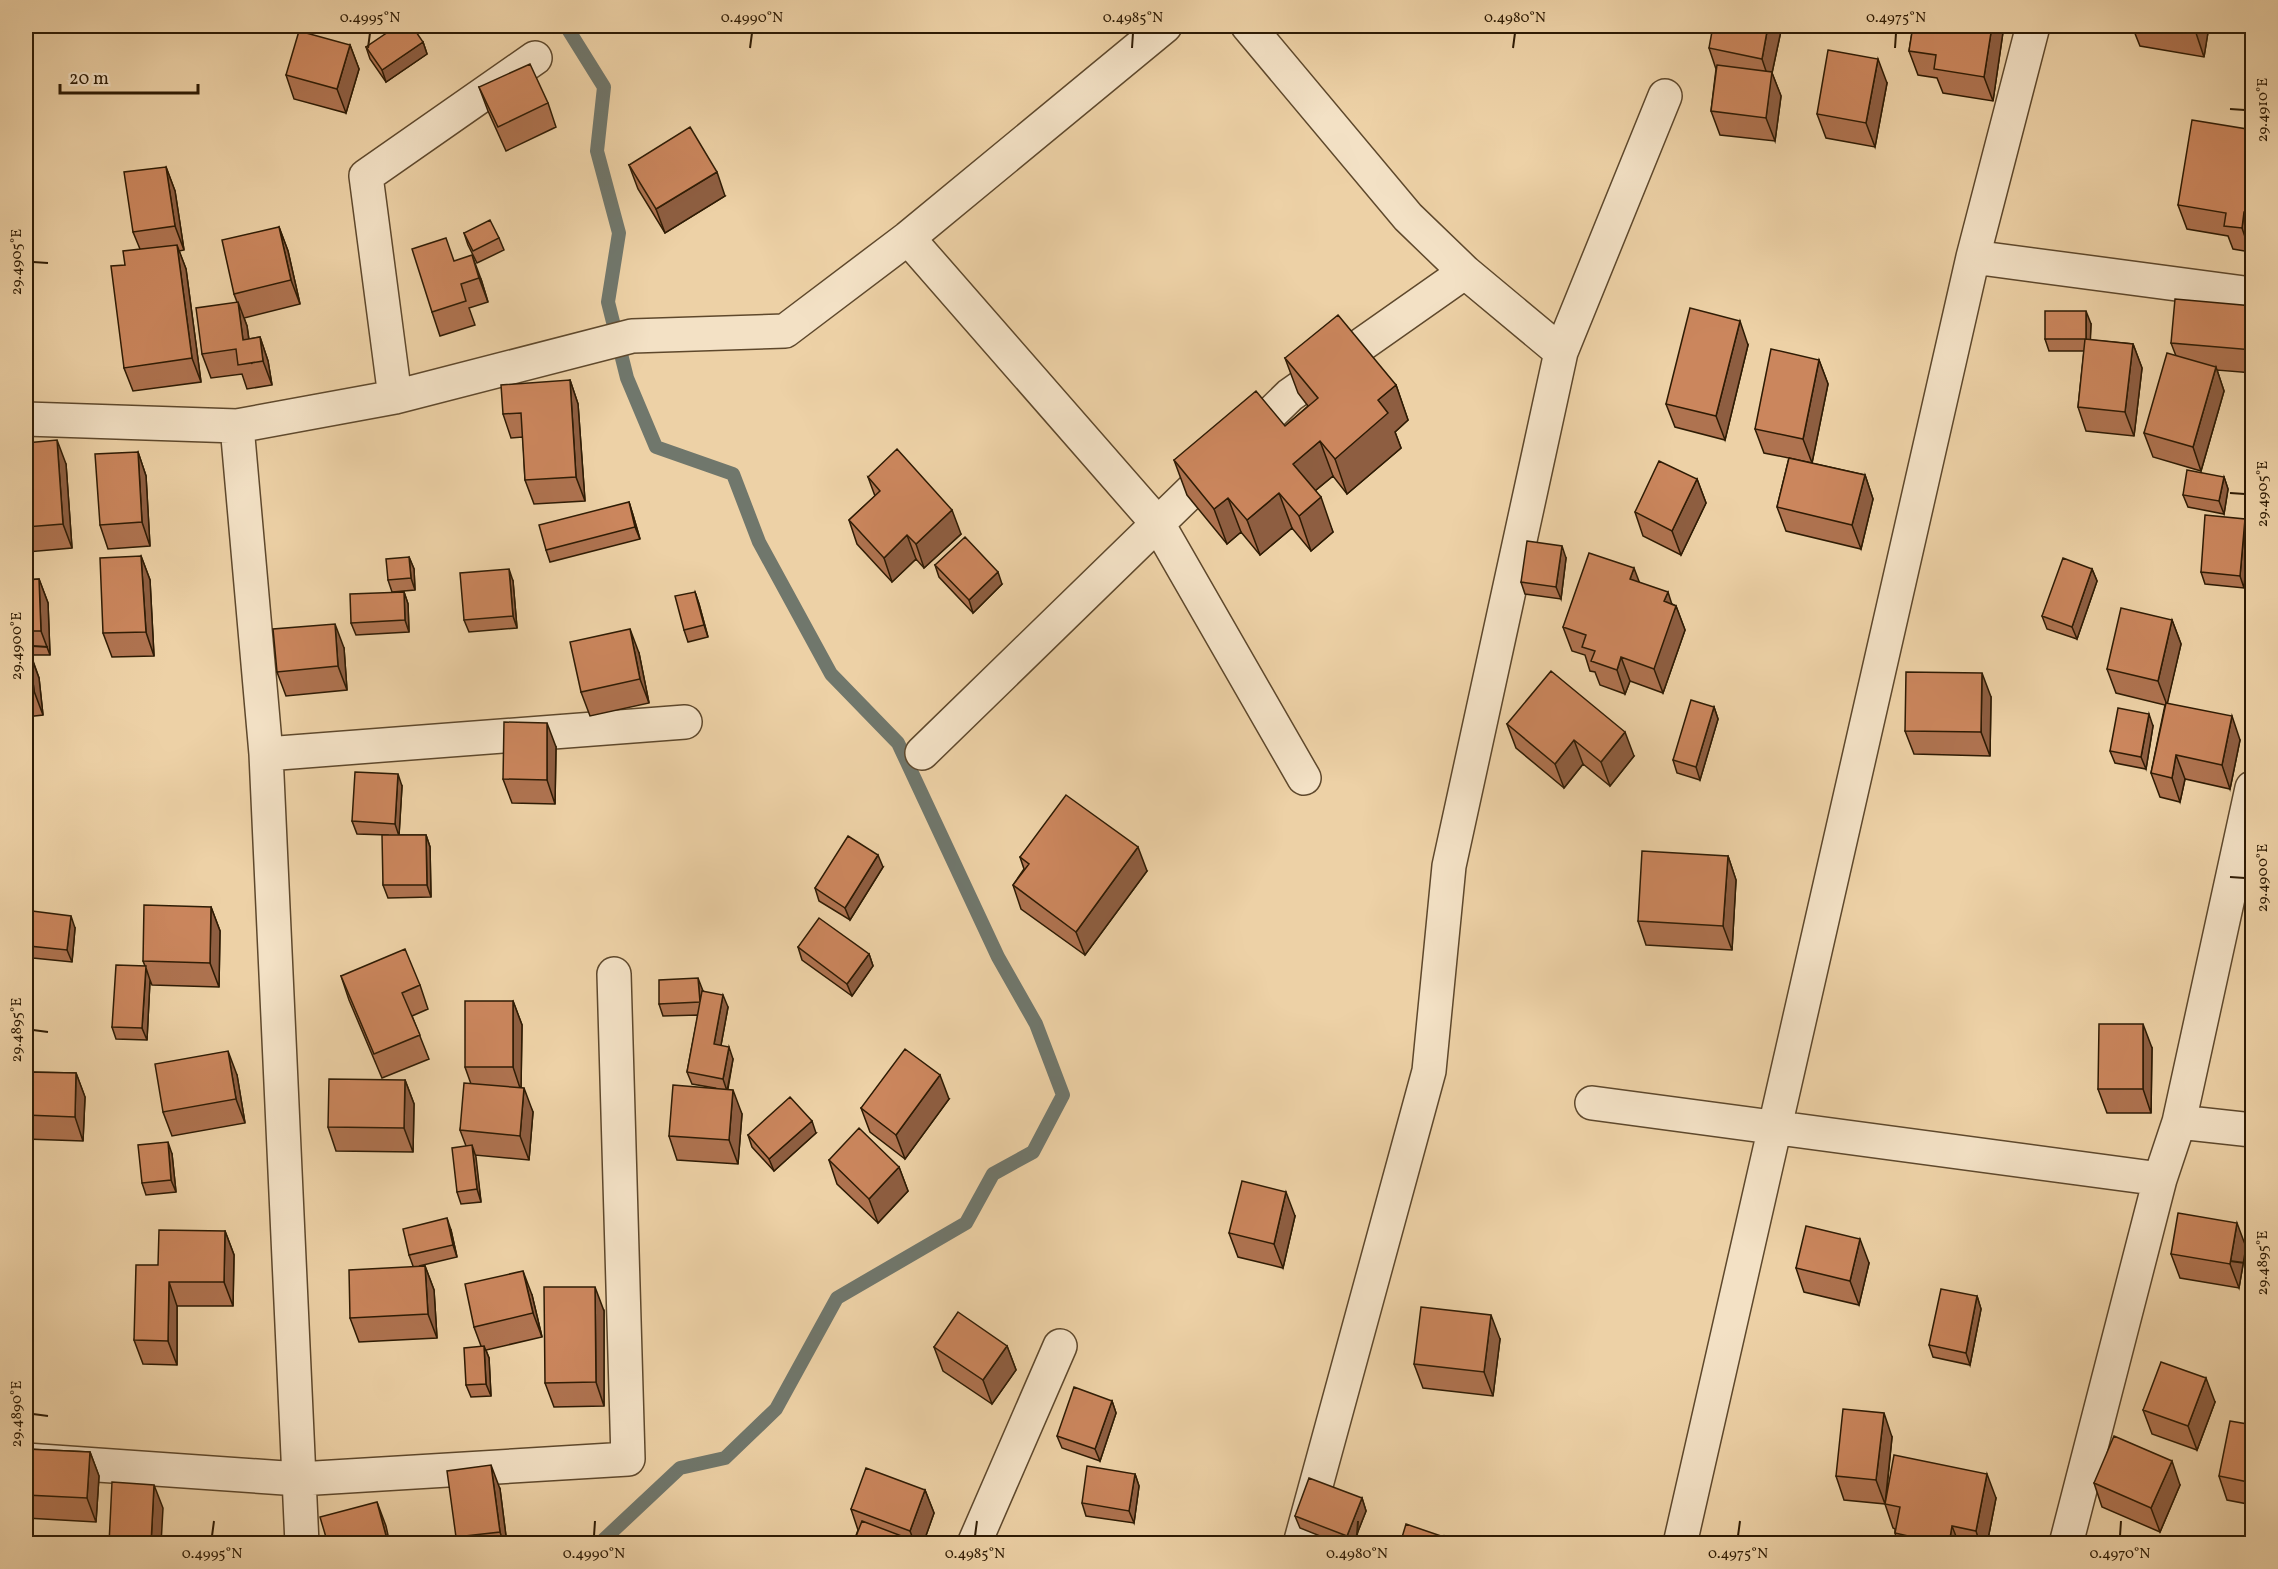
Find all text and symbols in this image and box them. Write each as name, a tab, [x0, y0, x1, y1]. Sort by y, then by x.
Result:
text: 0.4995°N	[340, 8, 400, 29]
text: 0.4990°N	[721, 8, 783, 29]
text: 0.4985°N	[1103, 8, 1163, 29]
text: 0.4980°N	[1484, 8, 1546, 29]
text: 0.4975°N	[1866, 8, 1926, 29]
scale bar	[60, 57, 198, 95]
text: 20 m	[69, 67, 109, 92]
text: 29.4910°E	[2253, 78, 2274, 142]
text: 29.4905°E	[7, 229, 28, 295]
text: 29.4905°E	[2253, 461, 2274, 527]
text: 29.4900°E	[7, 612, 28, 680]
text: 29.4900°E	[2253, 844, 2274, 912]
text: 29.4895°E	[7, 998, 28, 1062]
text: 29.4895°E	[2253, 1231, 2274, 1295]
text: 29.4890°E	[7, 1381, 28, 1447]
text: 0.4995°N	[182, 1544, 242, 1565]
text: 0.4990°N	[563, 1544, 625, 1565]
text: 0.4985°N	[945, 1544, 1005, 1565]
text: 0.4980°N	[1326, 1544, 1388, 1565]
text: 0.4975°N	[1708, 1544, 1768, 1565]
text: 0.4970°N	[2090, 1544, 2150, 1565]

